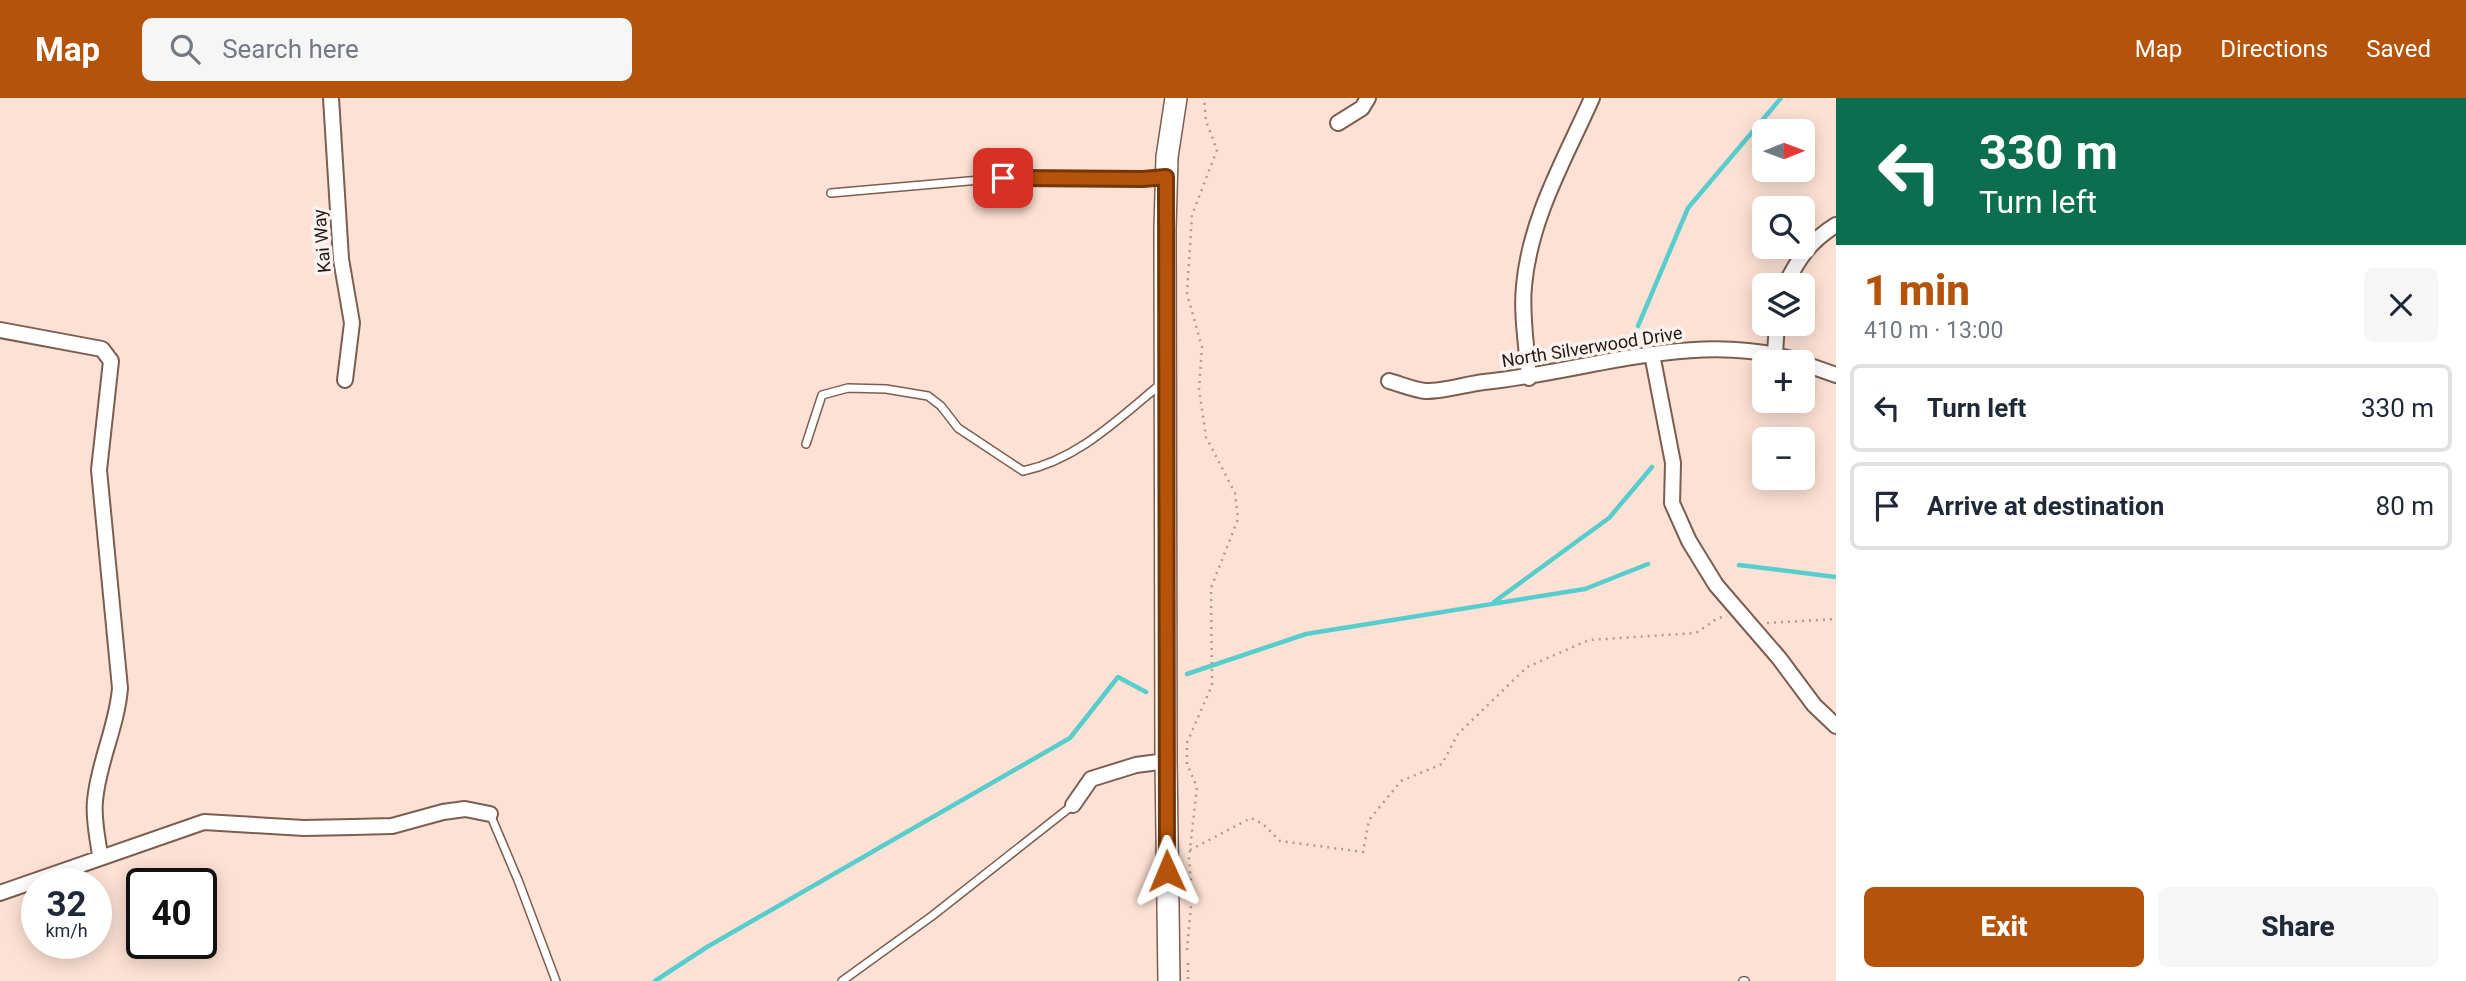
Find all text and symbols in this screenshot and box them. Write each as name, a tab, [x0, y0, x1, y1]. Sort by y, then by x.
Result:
search box	[142, 18, 632, 81]
text: Map	[35, 30, 100, 69]
icon: search	[166, 30, 204, 68]
text: Search here	[222, 34, 359, 64]
text: Map	[2135, 35, 2182, 63]
text: Directions	[2220, 35, 2328, 63]
text: Saved	[2366, 35, 2431, 63]
north arrow	[1752, 119, 1815, 182]
map controls	[1752, 119, 1815, 490]
text: 330 m	[1979, 124, 2118, 181]
icon: left	[1864, 126, 1955, 217]
pin	[973, 148, 1033, 208]
icon: arrive	[984, 159, 1022, 197]
text: Turn left	[1979, 183, 2097, 221]
button: search	[1752, 196, 1815, 259]
street label: Kai Way	[308, 208, 335, 274]
text: 1 min	[1864, 266, 1970, 315]
button: close	[2364, 268, 2438, 342]
button: layers	[1752, 273, 1815, 336]
text: 410 m · 13:00	[1864, 317, 2003, 344]
street label: North Silverwood Drive	[1500, 322, 1684, 371]
button: +	[1752, 350, 1815, 413]
icon: left	[1868, 389, 1906, 427]
text: Turn left	[1927, 393, 2026, 423]
text: 330 m	[2361, 393, 2434, 423]
button: −	[1752, 427, 1815, 490]
icon: arrive	[1868, 487, 1906, 525]
text: Arrive at destination	[1927, 491, 2164, 521]
text: 80 m	[2376, 491, 2434, 521]
position arrow	[1130, 834, 1204, 908]
speed limit sign: 40	[126, 868, 217, 959]
text: 32	[46, 884, 87, 925]
button: Exit	[1864, 887, 2144, 967]
button: Share	[2158, 887, 2438, 967]
text: km/h	[45, 920, 88, 941]

